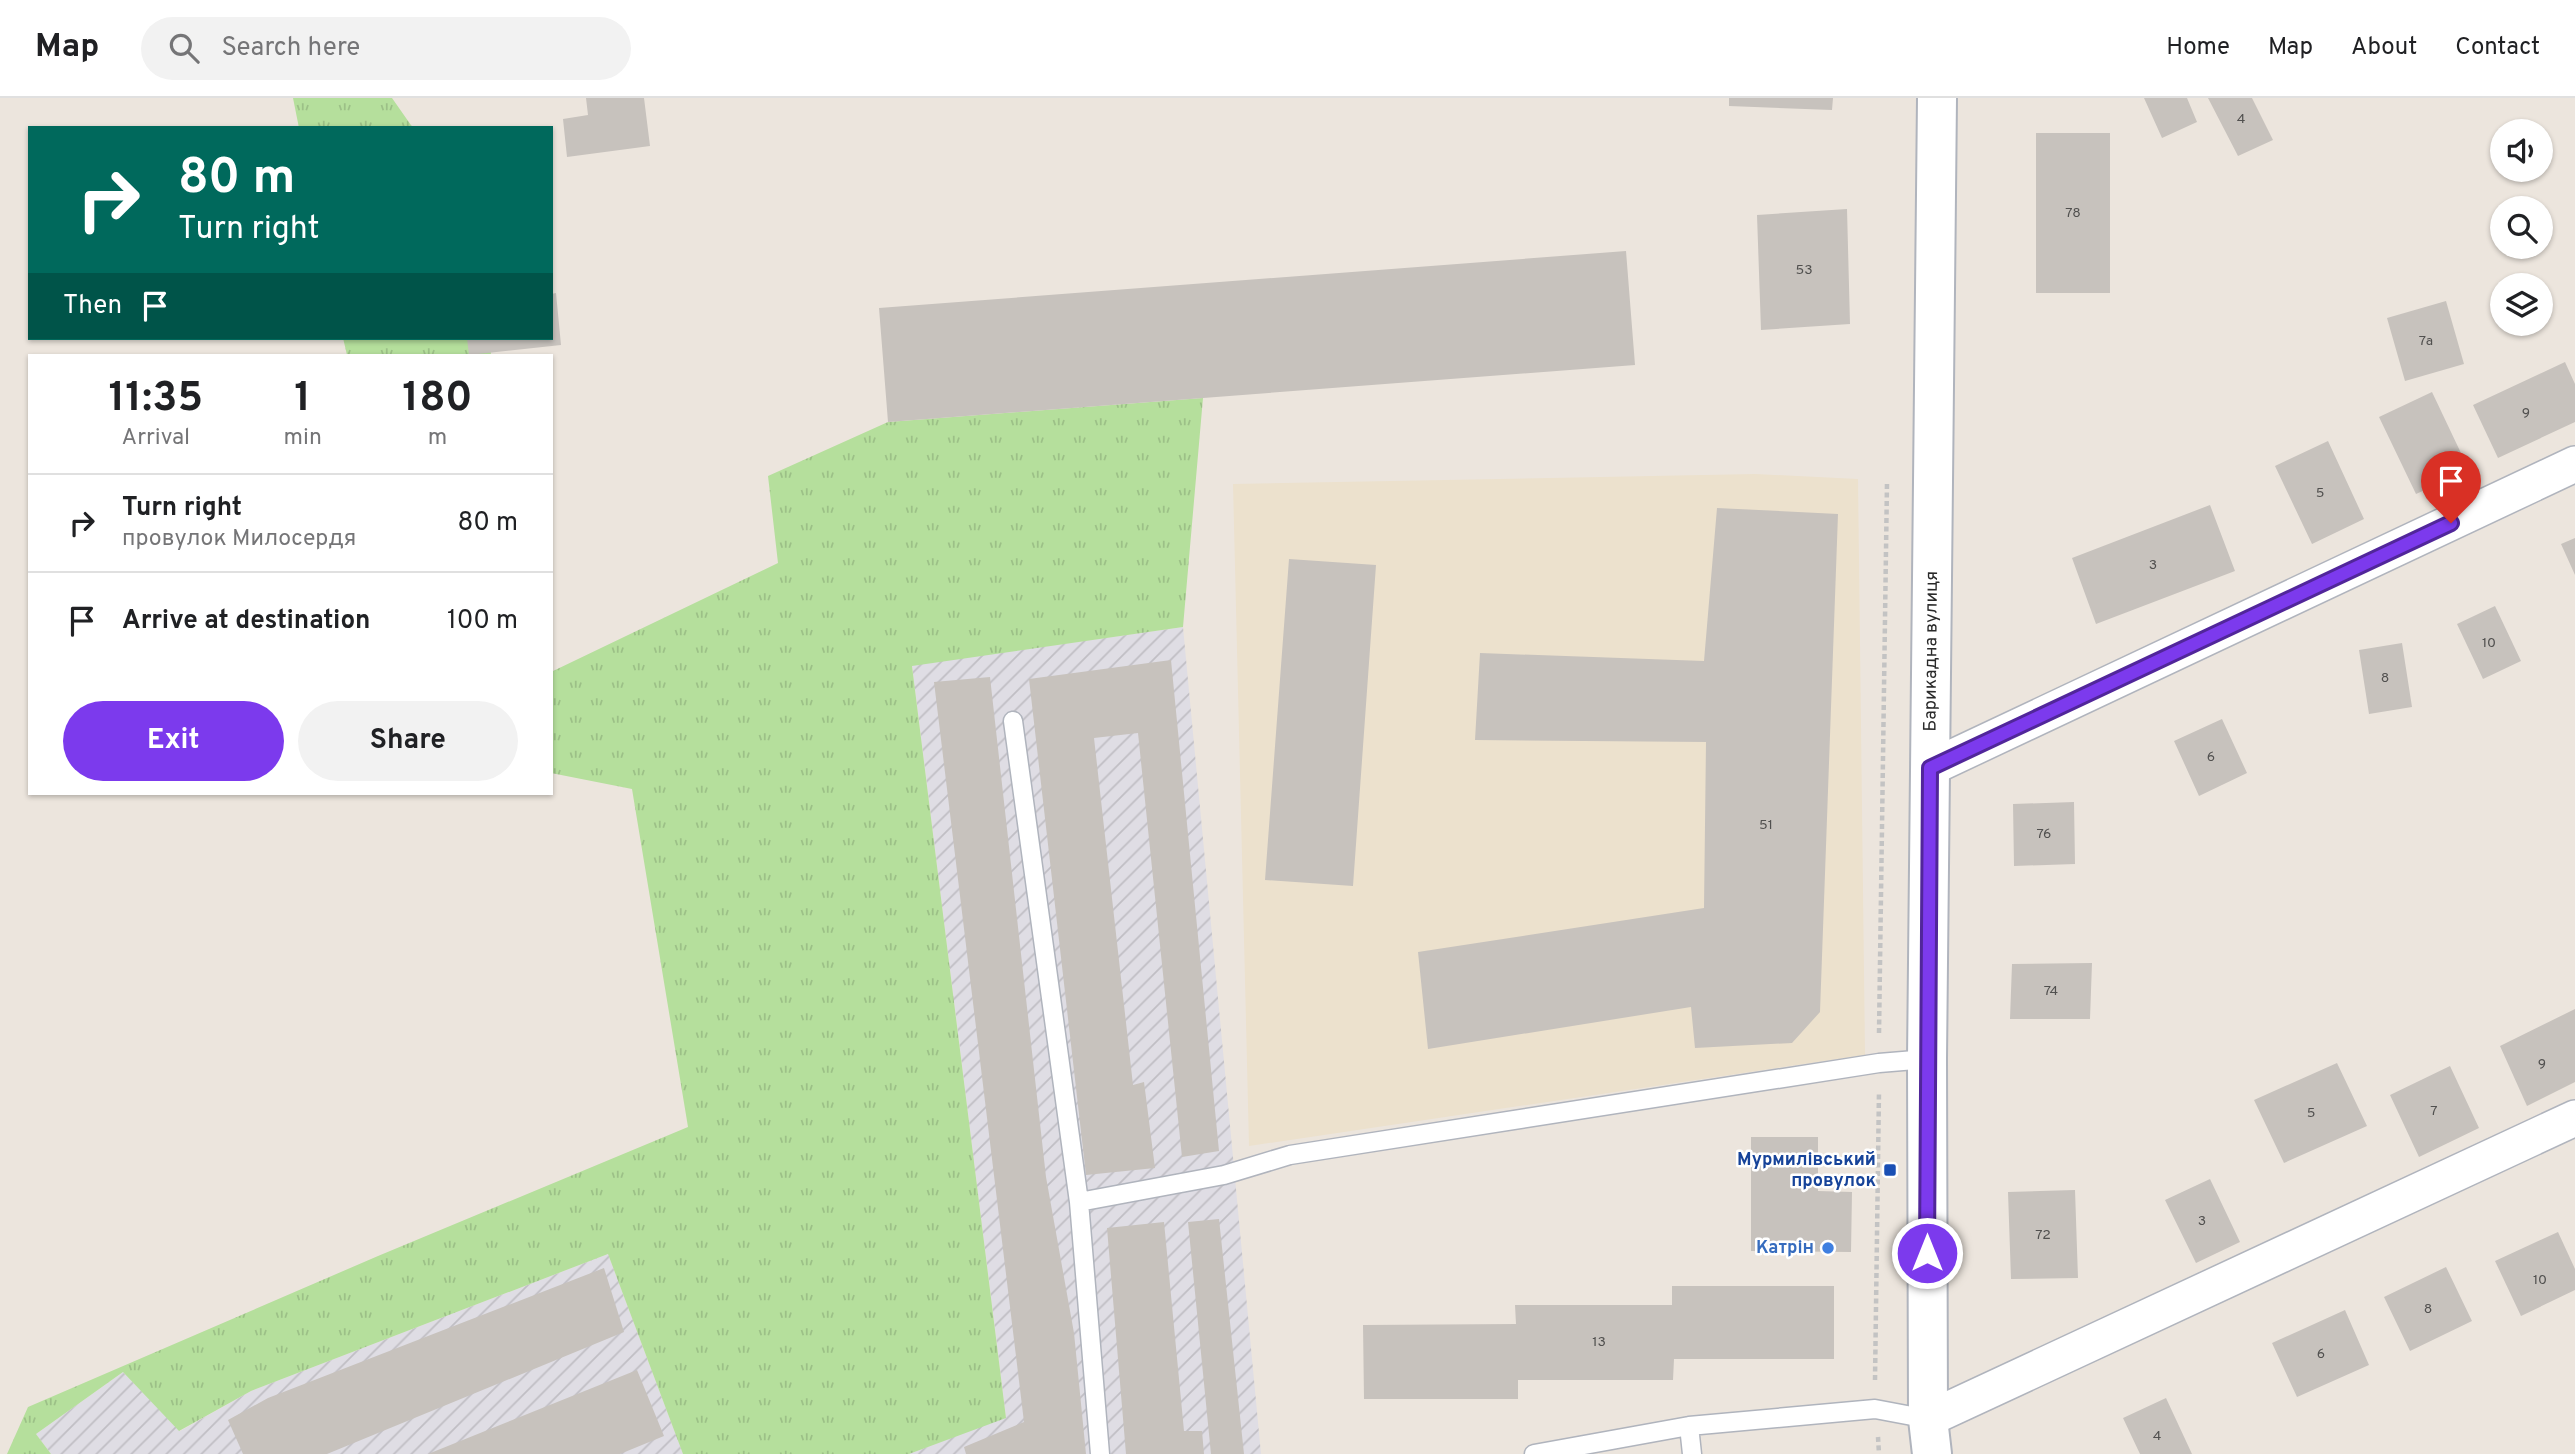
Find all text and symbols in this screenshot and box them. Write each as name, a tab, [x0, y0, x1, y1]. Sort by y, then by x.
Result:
search box	[141, 17, 631, 80]
text: Map	[35, 27, 99, 69]
icon: search	[165, 29, 203, 67]
text: Search here	[221, 32, 360, 65]
text: Home	[2166, 33, 2230, 63]
text: Map	[2268, 33, 2313, 63]
text: About	[2351, 33, 2417, 63]
text: Contact	[2455, 33, 2540, 63]
house number: 4	[2237, 111, 2245, 128]
map controls	[2490, 119, 2553, 336]
button: sound	[2490, 119, 2553, 182]
text: 80 m	[178, 149, 295, 211]
icon: right	[63, 154, 154, 245]
button: search	[2490, 196, 2553, 259]
house number: 78	[2065, 205, 2081, 222]
text: Turn right	[178, 210, 320, 250]
house number: 53	[1795, 262, 1813, 279]
button: layers	[2490, 273, 2553, 336]
icon: arrive	[136, 287, 174, 325]
text: Then	[63, 290, 122, 323]
house number: 7а	[2419, 333, 2433, 350]
text: 11:35	[108, 373, 203, 426]
text: 1	[294, 373, 311, 426]
text: 180	[402, 373, 473, 426]
house number: 9	[2522, 405, 2530, 422]
text: Arrival	[122, 424, 190, 453]
text: min	[284, 424, 322, 453]
text: m	[428, 424, 447, 453]
pin	[2421, 451, 2481, 523]
icon: arrive	[2432, 462, 2470, 500]
house number: 5	[2316, 485, 2324, 502]
text: Turn right	[122, 492, 242, 525]
icon: right	[63, 504, 101, 542]
text: 80 m	[458, 507, 518, 540]
text: провулок Милосердя	[122, 525, 356, 554]
house number: 3	[2149, 557, 2157, 574]
street label: Барикадна вулиця	[1919, 571, 1944, 732]
icon: arrive	[63, 602, 101, 640]
text: Arrive at destination	[122, 605, 370, 638]
text: 100 m	[447, 605, 518, 638]
house number: 10	[2482, 635, 2496, 652]
house number: 8	[2381, 670, 2389, 687]
button: Exit	[63, 701, 284, 781]
button: Share	[298, 701, 518, 781]
house number: 6	[2207, 749, 2215, 766]
house number: 51	[1759, 817, 1773, 834]
house number: 76	[2037, 826, 2051, 843]
house number: 74	[2044, 983, 2058, 1000]
house number: 9	[2538, 1056, 2546, 1073]
house number: 7	[2430, 1103, 2438, 1120]
house number: 5	[2307, 1105, 2315, 1122]
place label: Мурмилівський провулок	[1737, 1149, 1876, 1193]
marker: Мурмилівський провулок	[1882, 1162, 1898, 1178]
house number: 3	[2198, 1213, 2206, 1230]
position arrow	[1890, 1216, 1964, 1290]
house number: 72	[2035, 1227, 2051, 1244]
place label: Катрін	[1756, 1237, 1814, 1260]
marker: Катрін	[1820, 1240, 1836, 1256]
house number: 10	[2533, 1272, 2547, 1289]
house number: 8	[2424, 1301, 2432, 1318]
house number: 13	[1592, 1334, 1606, 1351]
house number: 6	[2317, 1346, 2325, 1363]
house number: 4	[2153, 1428, 2161, 1445]

